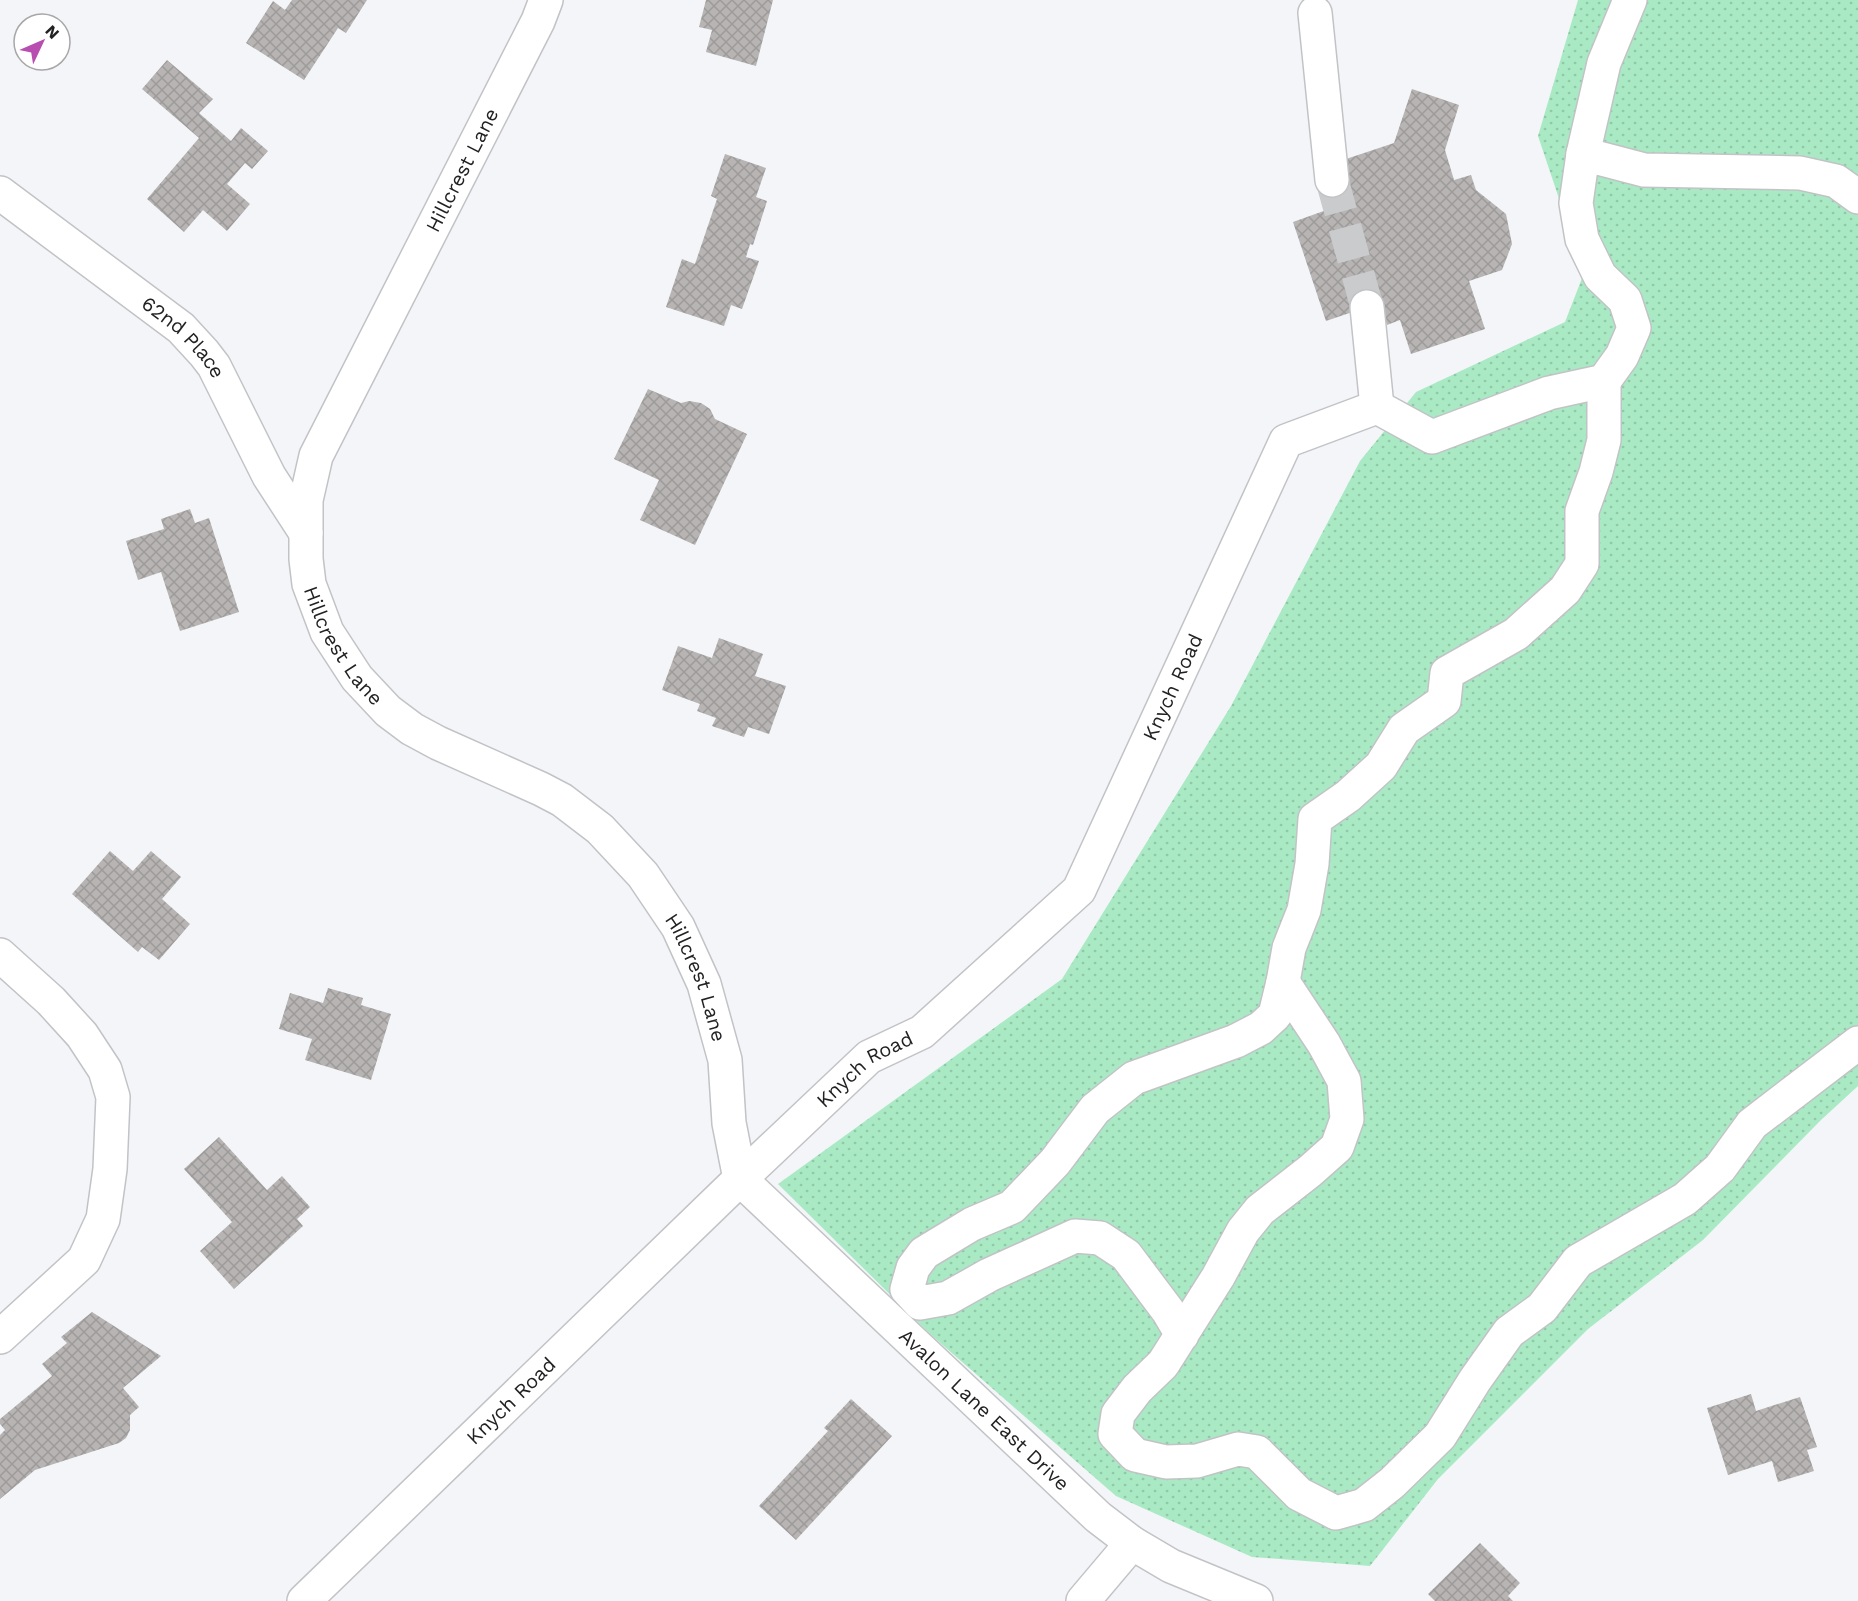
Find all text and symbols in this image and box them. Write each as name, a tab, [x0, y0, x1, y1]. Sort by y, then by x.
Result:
north arrow	[12, 12, 72, 72]
text: N	[41, 21, 63, 43]
street label: Hillcrest Lane	[420, 104, 504, 236]
street label: 62nd Place	[137, 291, 230, 382]
street label: Hillcrest Lane	[299, 583, 388, 710]
street label: Knych Road	[1138, 630, 1207, 744]
street label: Hillcrest Lane	[660, 909, 731, 1044]
street label: Knych Road	[812, 1026, 917, 1112]
street label: Avalon Lane East Drive	[894, 1324, 1074, 1496]
street label: Knych Road	[461, 1352, 561, 1449]

